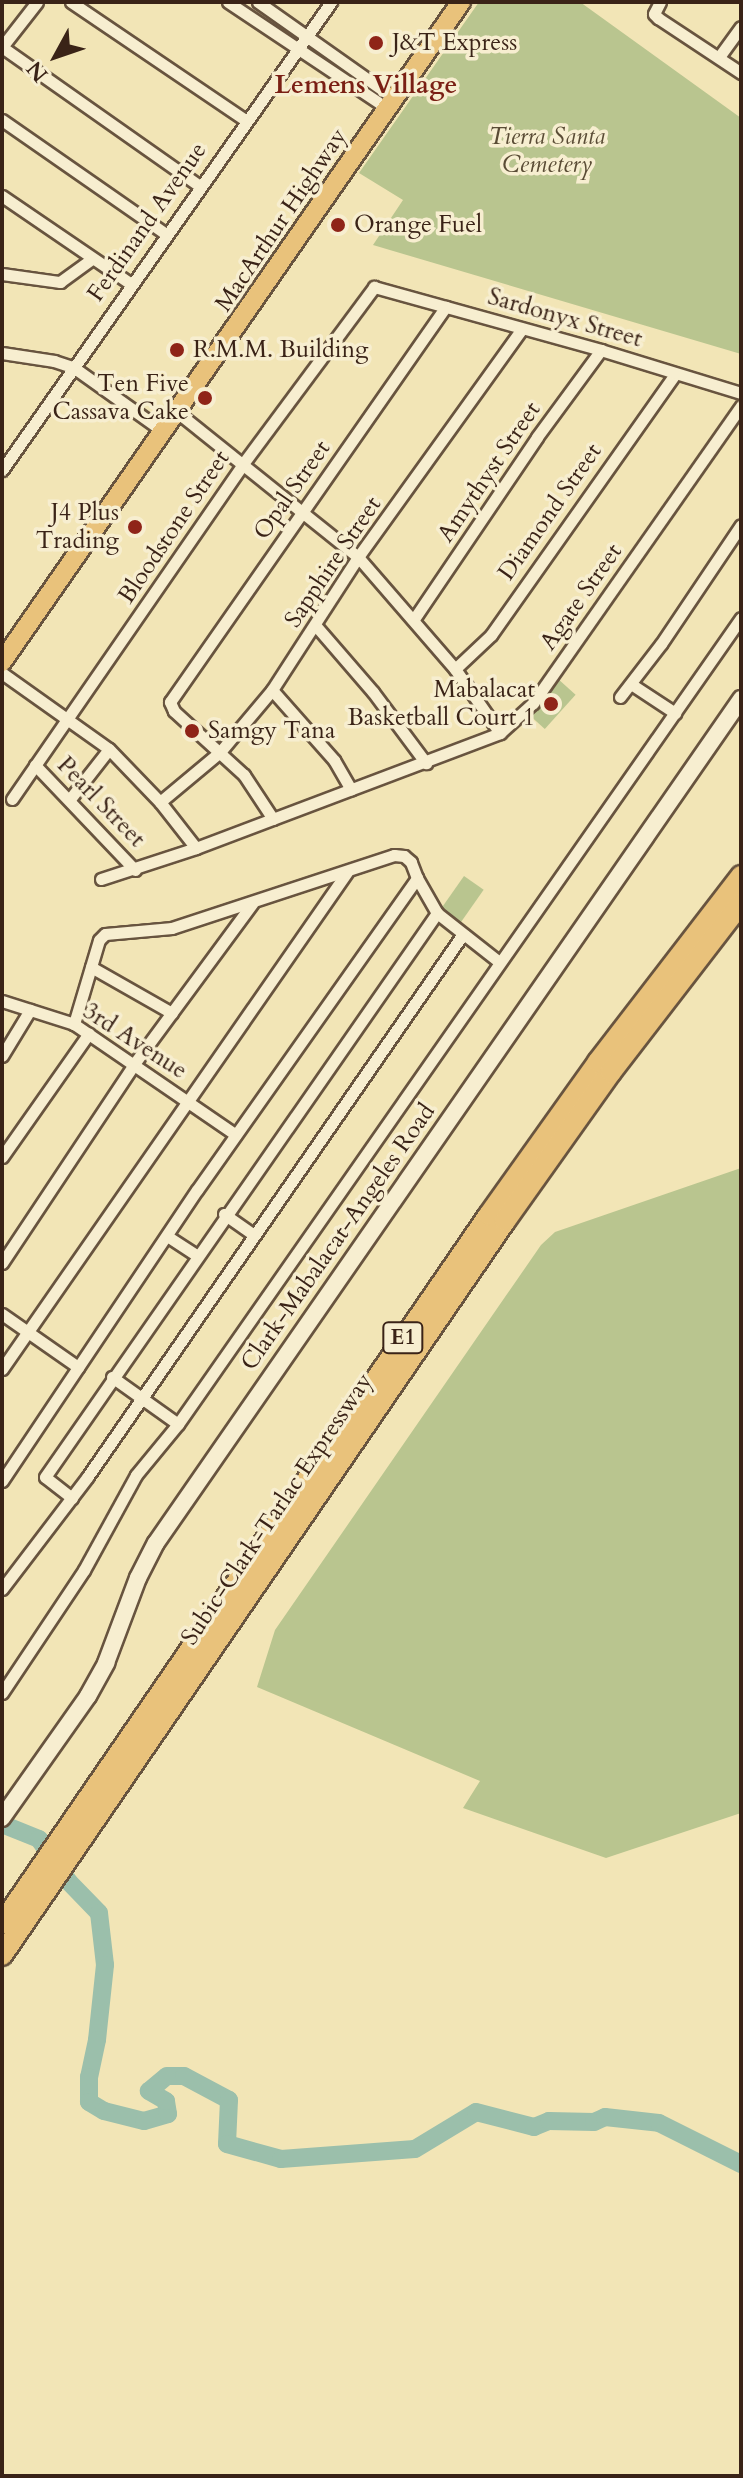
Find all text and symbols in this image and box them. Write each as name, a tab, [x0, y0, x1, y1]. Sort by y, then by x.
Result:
north arrow	[16, 16, 96, 96]
place label: J&T Express	[392, 29, 517, 57]
marker: J&T Express	[367, 34, 385, 52]
text: N	[20, 54, 55, 88]
district label: Lemens Village	[275, 69, 457, 101]
street label: MacArthur Highway	[209, 123, 353, 317]
park label: Tierra Santa Cemetery	[489, 123, 605, 179]
street label: Ferdinand Avenue	[81, 137, 213, 307]
place label: Orange Fuel	[354, 211, 482, 239]
marker: Orange Fuel	[329, 216, 347, 234]
street label: Sardonyx Street	[484, 282, 646, 354]
place label: R.M.M. Building	[193, 336, 369, 364]
marker: R.M.M. Building	[168, 341, 186, 359]
place label: Ten Five Cassava Cake	[52, 370, 189, 426]
marker: Ten Five Cassava Cake	[196, 389, 214, 407]
street label: Amythyst Street	[431, 396, 547, 548]
street label: Opal Street	[247, 435, 337, 545]
street label: Diamond Street	[492, 438, 608, 586]
street label: Bloodstone Street	[112, 445, 236, 609]
street label: Sapphire Street	[279, 491, 387, 633]
place label: J4 Plus Trading	[36, 499, 119, 555]
marker: J4 Plus Trading	[126, 518, 144, 536]
street label: Agate Street	[534, 538, 628, 656]
place label: Mabalacat Basketball Court 1	[347, 676, 535, 732]
marker: Mabalacat Basketball Court 1	[542, 695, 560, 713]
place label: Samgy Tana	[208, 717, 335, 745]
marker: Samgy Tana	[183, 722, 201, 740]
street label: Pearl Street	[51, 751, 151, 853]
street label: 3rd Avenue	[78, 997, 192, 1085]
street label: Clark-Mabalacat-Angeles Road	[235, 1098, 441, 1376]
road number: E1	[381, 1320, 425, 1356]
street label: Subic-Clark-Tarlac Expressway	[175, 1368, 379, 1650]

